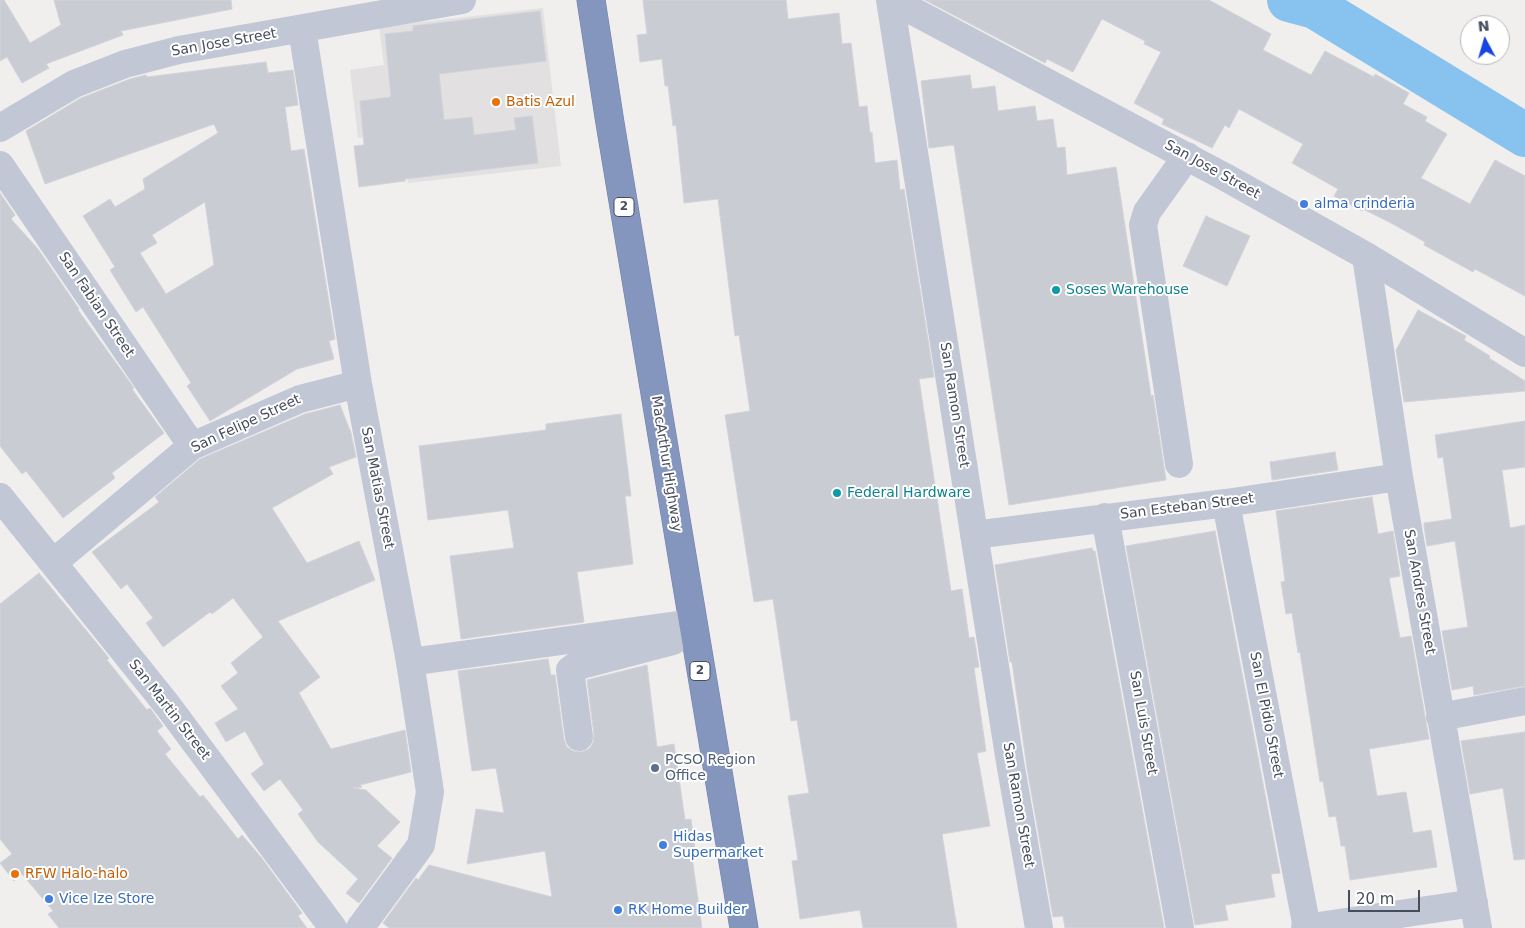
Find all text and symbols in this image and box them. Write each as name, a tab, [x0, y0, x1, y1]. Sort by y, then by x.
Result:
north arrow	[1460, 15, 1510, 65]
text: N	[1477, 18, 1490, 35]
street label: San Jose Street	[170, 25, 278, 61]
place label: Batis Azul	[506, 94, 575, 110]
marker: Batis Azul	[490, 96, 502, 108]
street label: San Jose Street	[1161, 137, 1263, 203]
place label: alma crinderia	[1314, 196, 1415, 212]
road number: 2	[614, 198, 634, 216]
marker: alma crinderia	[1298, 198, 1310, 210]
street label: San Fabian Street	[55, 249, 137, 361]
place label: Soses Warehouse	[1066, 282, 1189, 298]
marker: Soses Warehouse	[1050, 284, 1062, 296]
street label: San Ramon Street	[936, 341, 972, 469]
street label: San Felipe Street	[189, 391, 303, 457]
street label: MacArthur Highway	[647, 395, 685, 533]
street label: San Matias Street	[357, 426, 397, 550]
place label: Federal Hardware	[847, 485, 971, 501]
marker: Federal Hardware	[831, 487, 843, 499]
street label: San Esteban Street	[1119, 490, 1255, 524]
street label: San Andres Street	[1400, 528, 1438, 656]
street label: San El Pidio Street	[1246, 650, 1286, 780]
street label: San Martin Street	[125, 657, 213, 763]
road number: 2	[690, 661, 710, 680]
street label: San Luis Street	[1126, 670, 1160, 776]
street label: San Ramon Street	[999, 741, 1037, 869]
place label: PCSO Region Office	[665, 752, 756, 784]
marker: PCSO Region Office	[649, 762, 661, 774]
place label: Hidas Supermarket	[673, 829, 763, 862]
marker: Hidas Supermarket	[657, 839, 669, 851]
place label: RFW Halo-halo	[25, 866, 128, 882]
marker: RFW Halo-halo	[9, 868, 21, 880]
scale bar	[1350, 880, 1422, 912]
text: 20 m	[1356, 890, 1394, 908]
place label: Vice Ize Store	[59, 891, 154, 907]
marker: Vice Ize Store	[43, 893, 55, 905]
place label: RK Home Builder	[628, 902, 747, 918]
marker: RK Home Builder	[612, 904, 624, 916]

